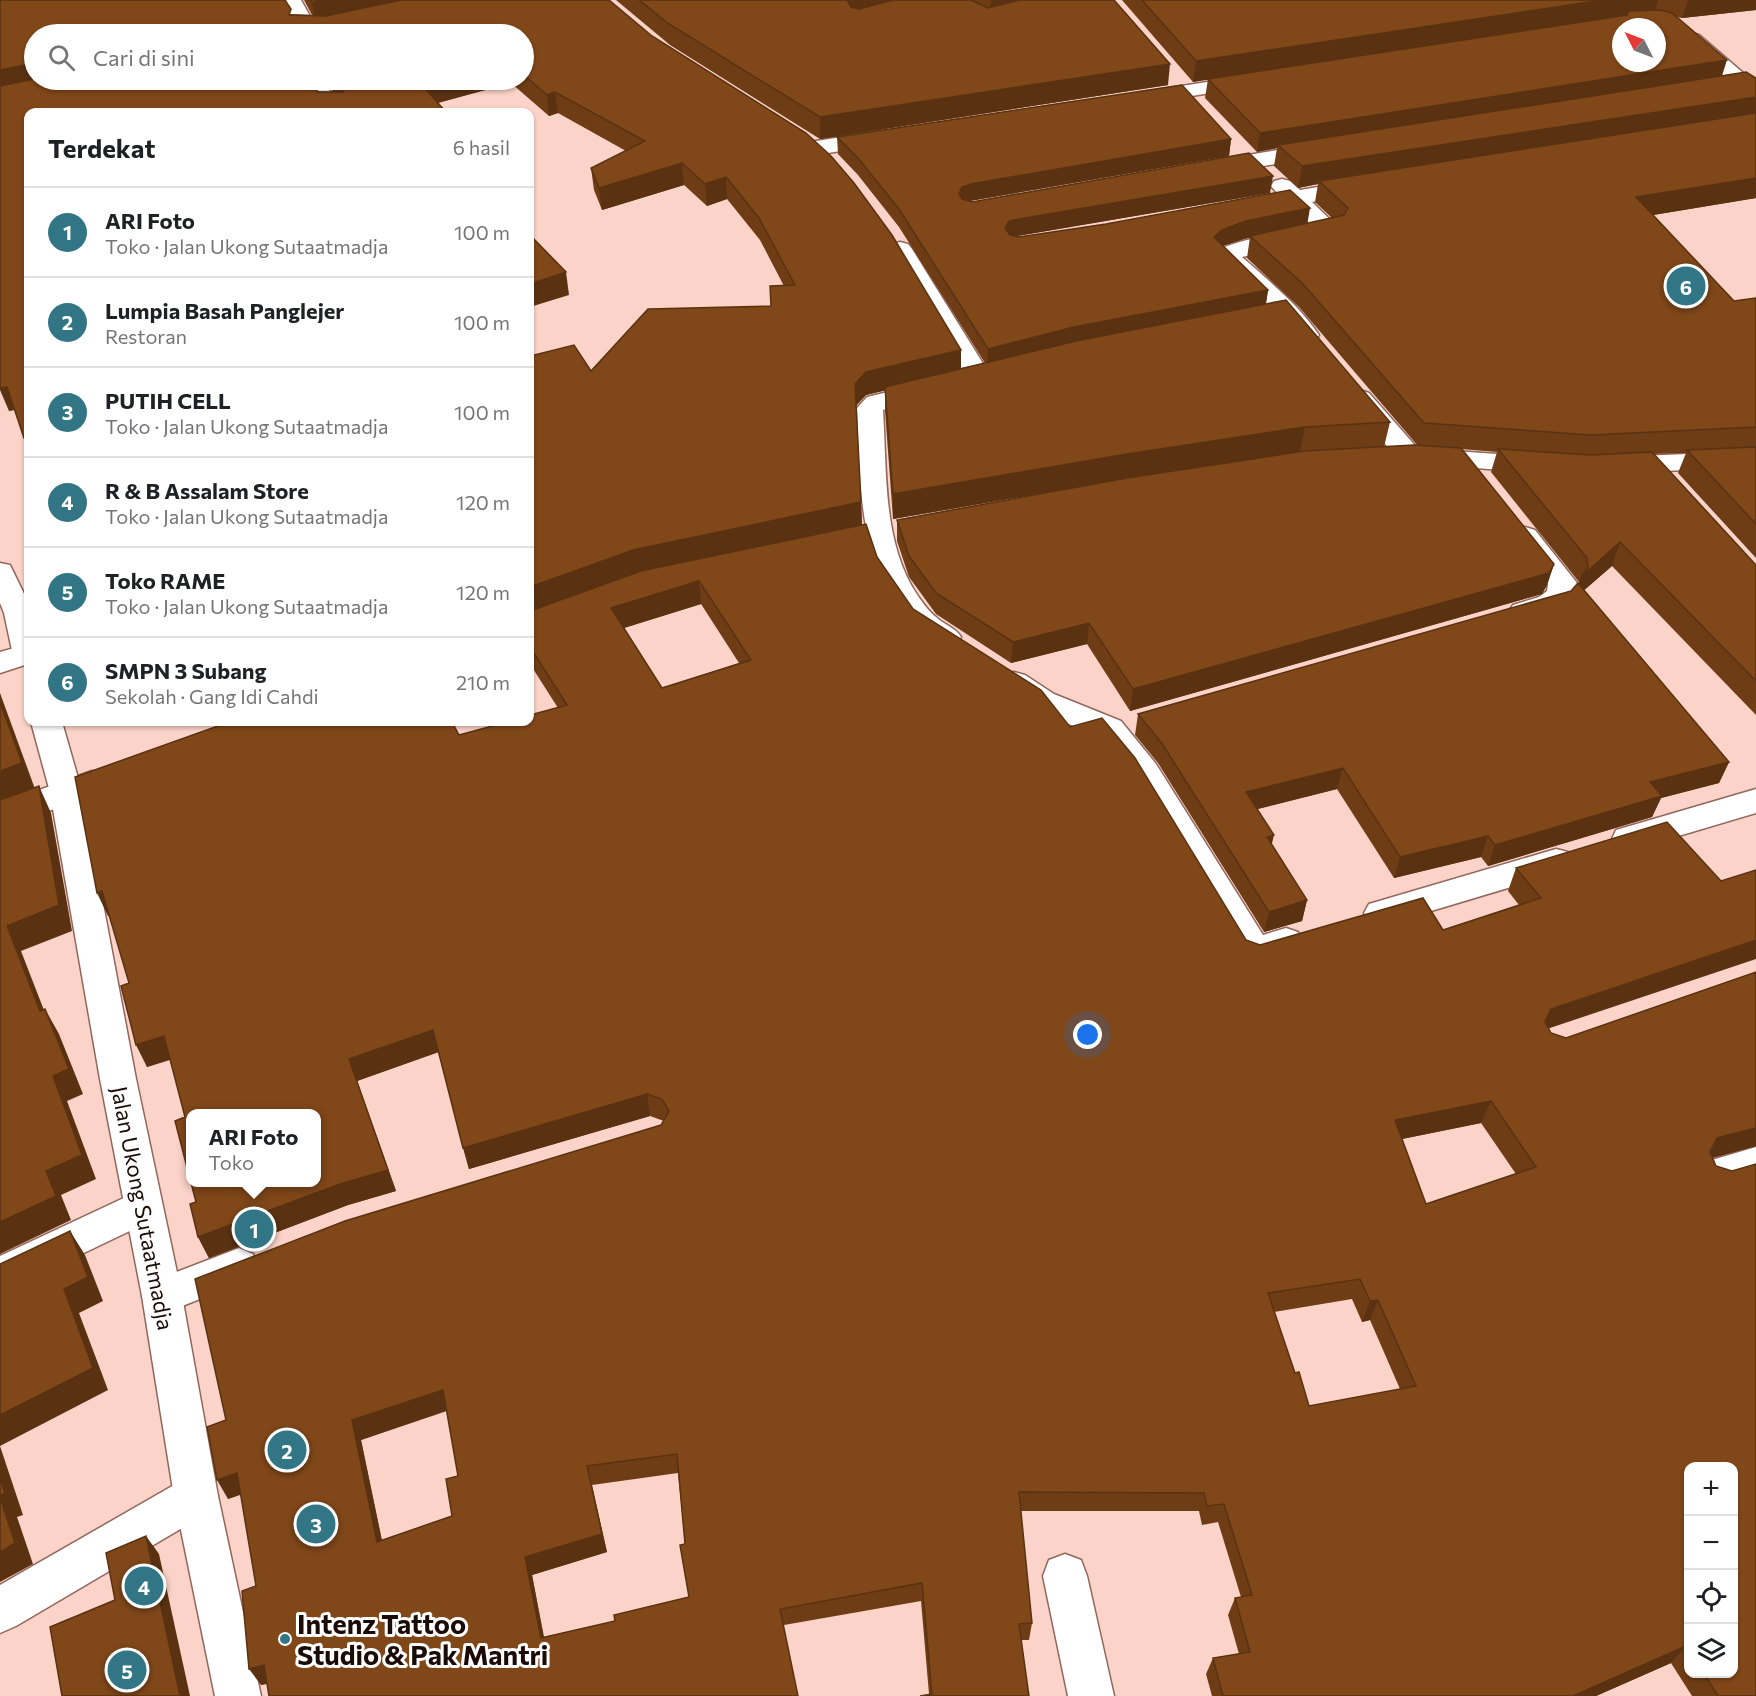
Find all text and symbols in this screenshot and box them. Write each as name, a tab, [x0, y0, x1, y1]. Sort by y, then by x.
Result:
north arrow	[1612, 18, 1666, 72]
search box	[24, 24, 534, 90]
icon: search	[45, 41, 78, 74]
text: Cari di sini	[93, 44, 195, 71]
text: Terdekat	[48, 132, 155, 163]
text: 6 hasil	[453, 135, 510, 159]
text: ARI Foto	[105, 207, 195, 234]
text: 1	[63, 220, 72, 244]
text: 100 m	[454, 220, 510, 244]
text: Toko · Jalan Ukong Sutaatmadja	[105, 234, 388, 258]
pin: 6	[1666, 264, 1706, 308]
text: Lumpia Basah Panglejer	[105, 297, 344, 324]
text: 2	[62, 310, 73, 334]
text: 100 m	[454, 310, 510, 334]
text: Restoran	[105, 324, 187, 348]
text: PUTIH CELL	[105, 387, 231, 414]
text: 3	[62, 400, 73, 424]
text: 100 m	[454, 400, 510, 424]
text: Toko · Jalan Ukong Sutaatmadja	[105, 414, 388, 438]
text: R & B Assalam Store	[105, 477, 309, 504]
text: 4	[61, 490, 74, 514]
text: 120 m	[456, 490, 510, 514]
text: Toko · Jalan Ukong Sutaatmadja	[105, 504, 388, 528]
text: Toko RAME	[105, 567, 225, 594]
text: 5	[62, 580, 73, 604]
text: 120 m	[456, 580, 510, 604]
text: Toko · Jalan Ukong Sutaatmadja	[105, 594, 388, 618]
text: SMPN 3 Subang	[105, 657, 267, 684]
text: 6	[61, 670, 74, 694]
text: 210 m	[456, 670, 510, 694]
text: Sekolah · Gang Idi Cahdi	[105, 684, 319, 708]
your location	[1073, 1020, 1102, 1049]
street label: Jalan Ukong Sutaatmadja	[106, 1084, 180, 1332]
popup	[186, 1109, 321, 1187]
text: ARI Foto	[208, 1123, 299, 1150]
text: Toko	[208, 1150, 254, 1174]
pin: 1	[234, 1206, 274, 1252]
pin: 2	[268, 1428, 306, 1472]
map controls	[1684, 1462, 1738, 1678]
button: +	[1684, 1462, 1738, 1516]
pin: 3	[296, 1502, 336, 1546]
button: −	[1684, 1516, 1738, 1570]
pin: 4	[124, 1564, 164, 1608]
button: locate	[1684, 1570, 1738, 1624]
place label: Intenz Tattoo Studio & Pak Mantri	[297, 1607, 548, 1671]
button: layers	[1684, 1624, 1738, 1678]
marker: Intenz Tattoo Studio & Pak Mantri	[278, 1632, 292, 1646]
pin: 5	[108, 1648, 146, 1692]

